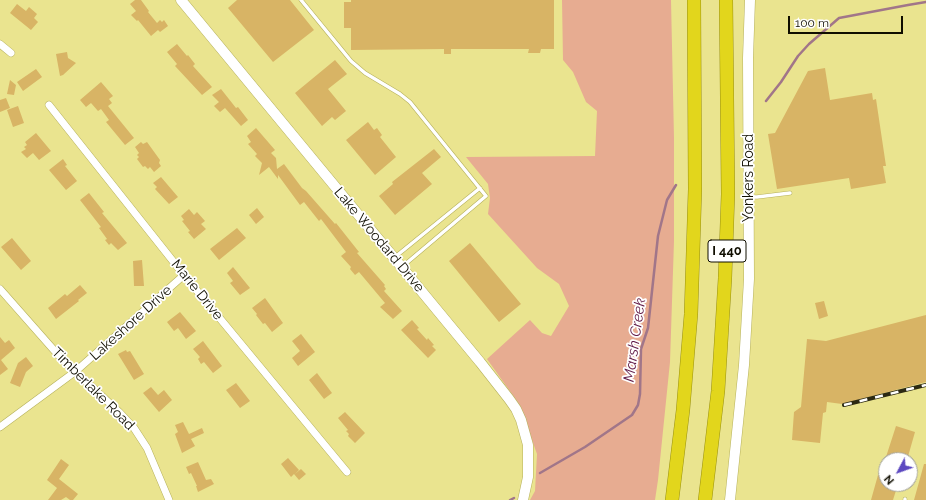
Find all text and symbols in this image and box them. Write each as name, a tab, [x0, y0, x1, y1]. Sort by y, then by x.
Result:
scale bar	[790, 8, 905, 34]
text: 100 m	[795, 16, 829, 30]
street label: Yonkers Road	[741, 134, 757, 222]
street label: Lake Woodard Drive	[330, 184, 428, 296]
road number: I 440	[708, 240, 746, 262]
street label: Marie Drive	[168, 256, 226, 324]
street label: Lakeshore Drive	[87, 282, 175, 364]
water label: Marsh Creek	[620, 297, 650, 383]
street label: Timberlake Road	[48, 344, 138, 434]
north arrow	[878, 452, 918, 492]
text: N	[882, 472, 897, 487]

